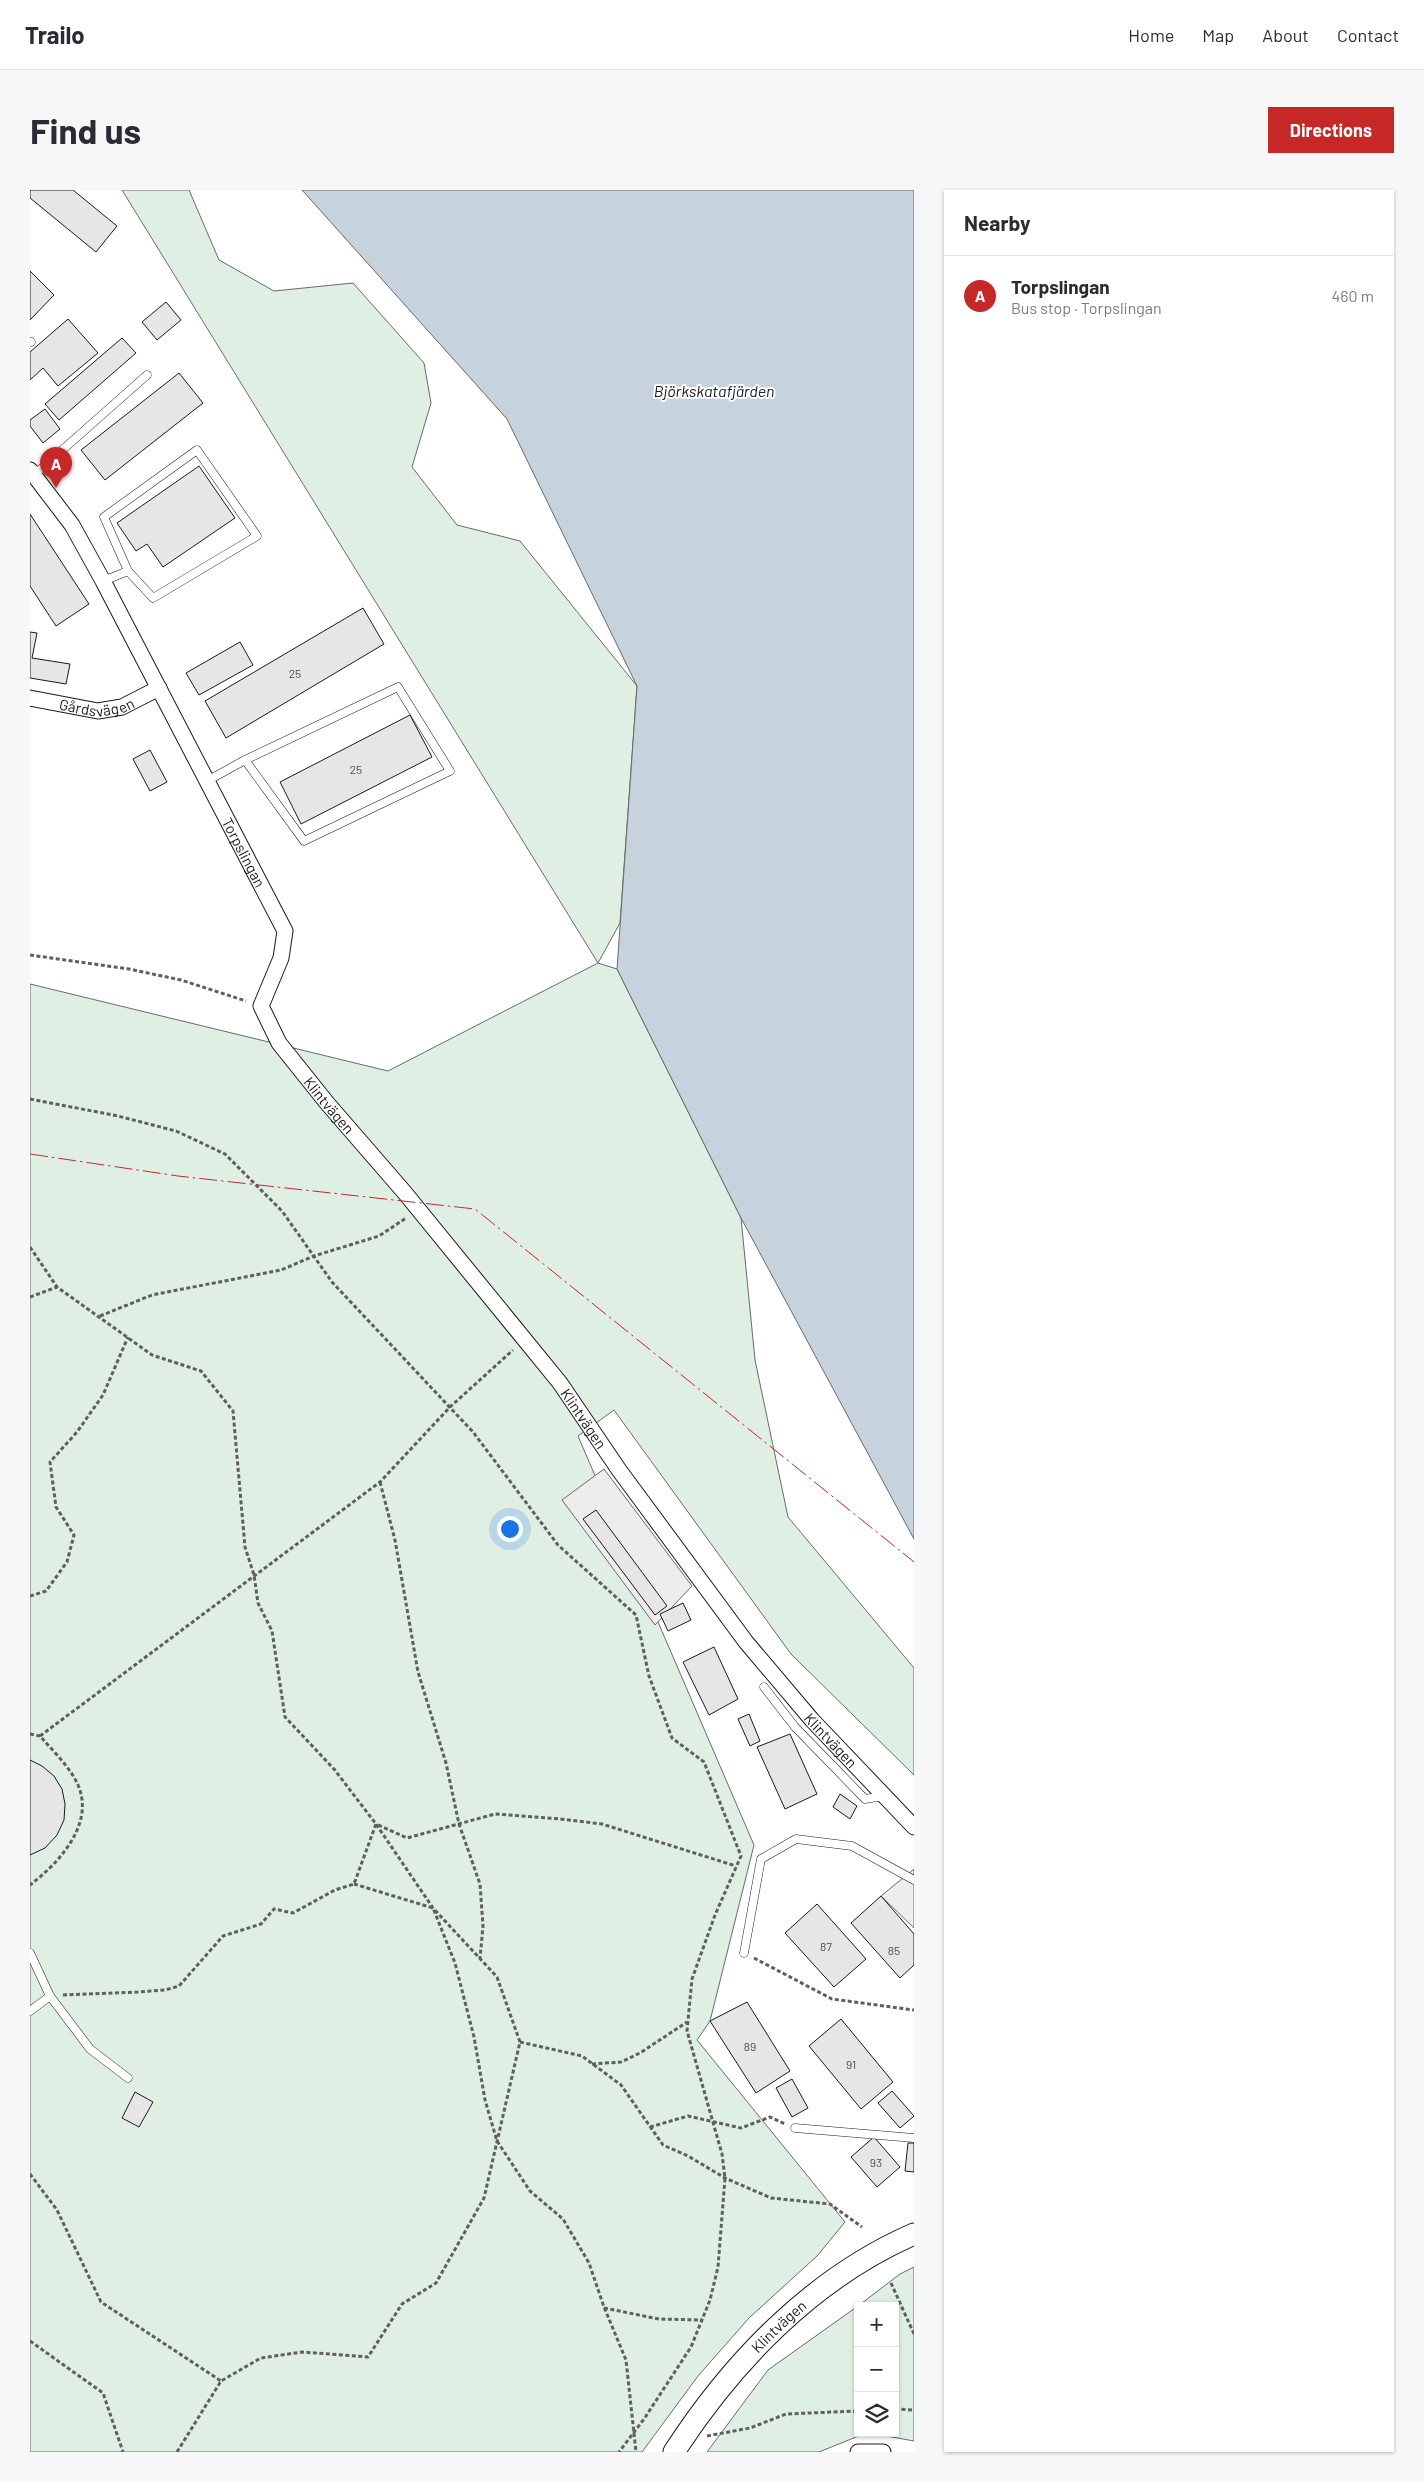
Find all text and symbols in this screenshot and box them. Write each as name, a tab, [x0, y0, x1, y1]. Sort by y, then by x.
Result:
text: Trailo	[25, 20, 85, 49]
text: Home	[1128, 24, 1174, 46]
text: Map	[1202, 24, 1234, 46]
text: About	[1262, 24, 1309, 46]
text: Contact	[1337, 24, 1399, 46]
button: Directions	[1268, 107, 1394, 153]
text: Find us	[30, 109, 141, 151]
text: Nearby	[964, 210, 1030, 235]
text: Torpslingan	[1011, 275, 1110, 298]
text: A	[975, 286, 985, 305]
text: 460 m	[1331, 286, 1374, 305]
text: Bus stop · Torpslingan	[1011, 298, 1162, 317]
water label: Björkskatafjärden	[654, 381, 774, 400]
pin: A	[40, 447, 72, 488]
house number: 25	[289, 666, 301, 680]
street label: Gårdsvägen	[58, 693, 137, 720]
house number: 25	[350, 762, 362, 776]
street label: Torpslingan	[219, 815, 270, 890]
street label: Klintvägen	[300, 1073, 358, 1137]
street label: Klintvägen	[557, 1385, 611, 1452]
your location	[497, 1516, 523, 1542]
street label: Klintvägen	[801, 1709, 861, 1771]
house number: 87	[820, 1939, 832, 1953]
house number: 85	[888, 1943, 900, 1957]
house number: 89	[744, 2039, 756, 2053]
house number: 91	[846, 2057, 856, 2071]
house number: 93	[870, 2155, 882, 2169]
street label: Klintvägen	[747, 2296, 810, 2356]
map controls	[854, 2302, 899, 2437]
button: +	[854, 2302, 899, 2347]
button: −	[854, 2347, 899, 2392]
button: layers	[854, 2392, 899, 2437]

